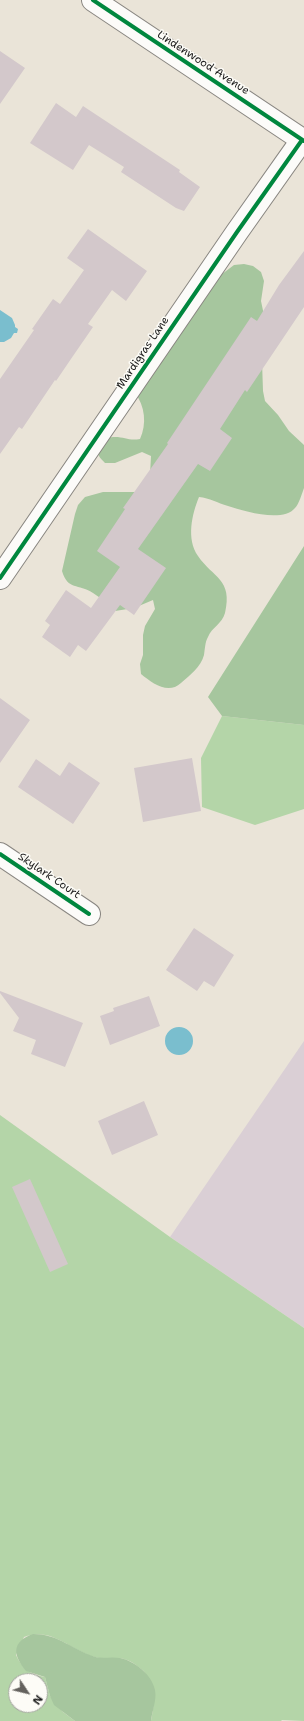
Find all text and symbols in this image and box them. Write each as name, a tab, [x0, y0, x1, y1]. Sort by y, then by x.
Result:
street label: Lindenwood Avenue	[154, 28, 252, 98]
street label: Mardigras Lane	[114, 314, 172, 392]
street label: Skylark Court	[15, 850, 83, 902]
north arrow	[8, 1673, 48, 1713]
text: N	[29, 1692, 46, 1707]

